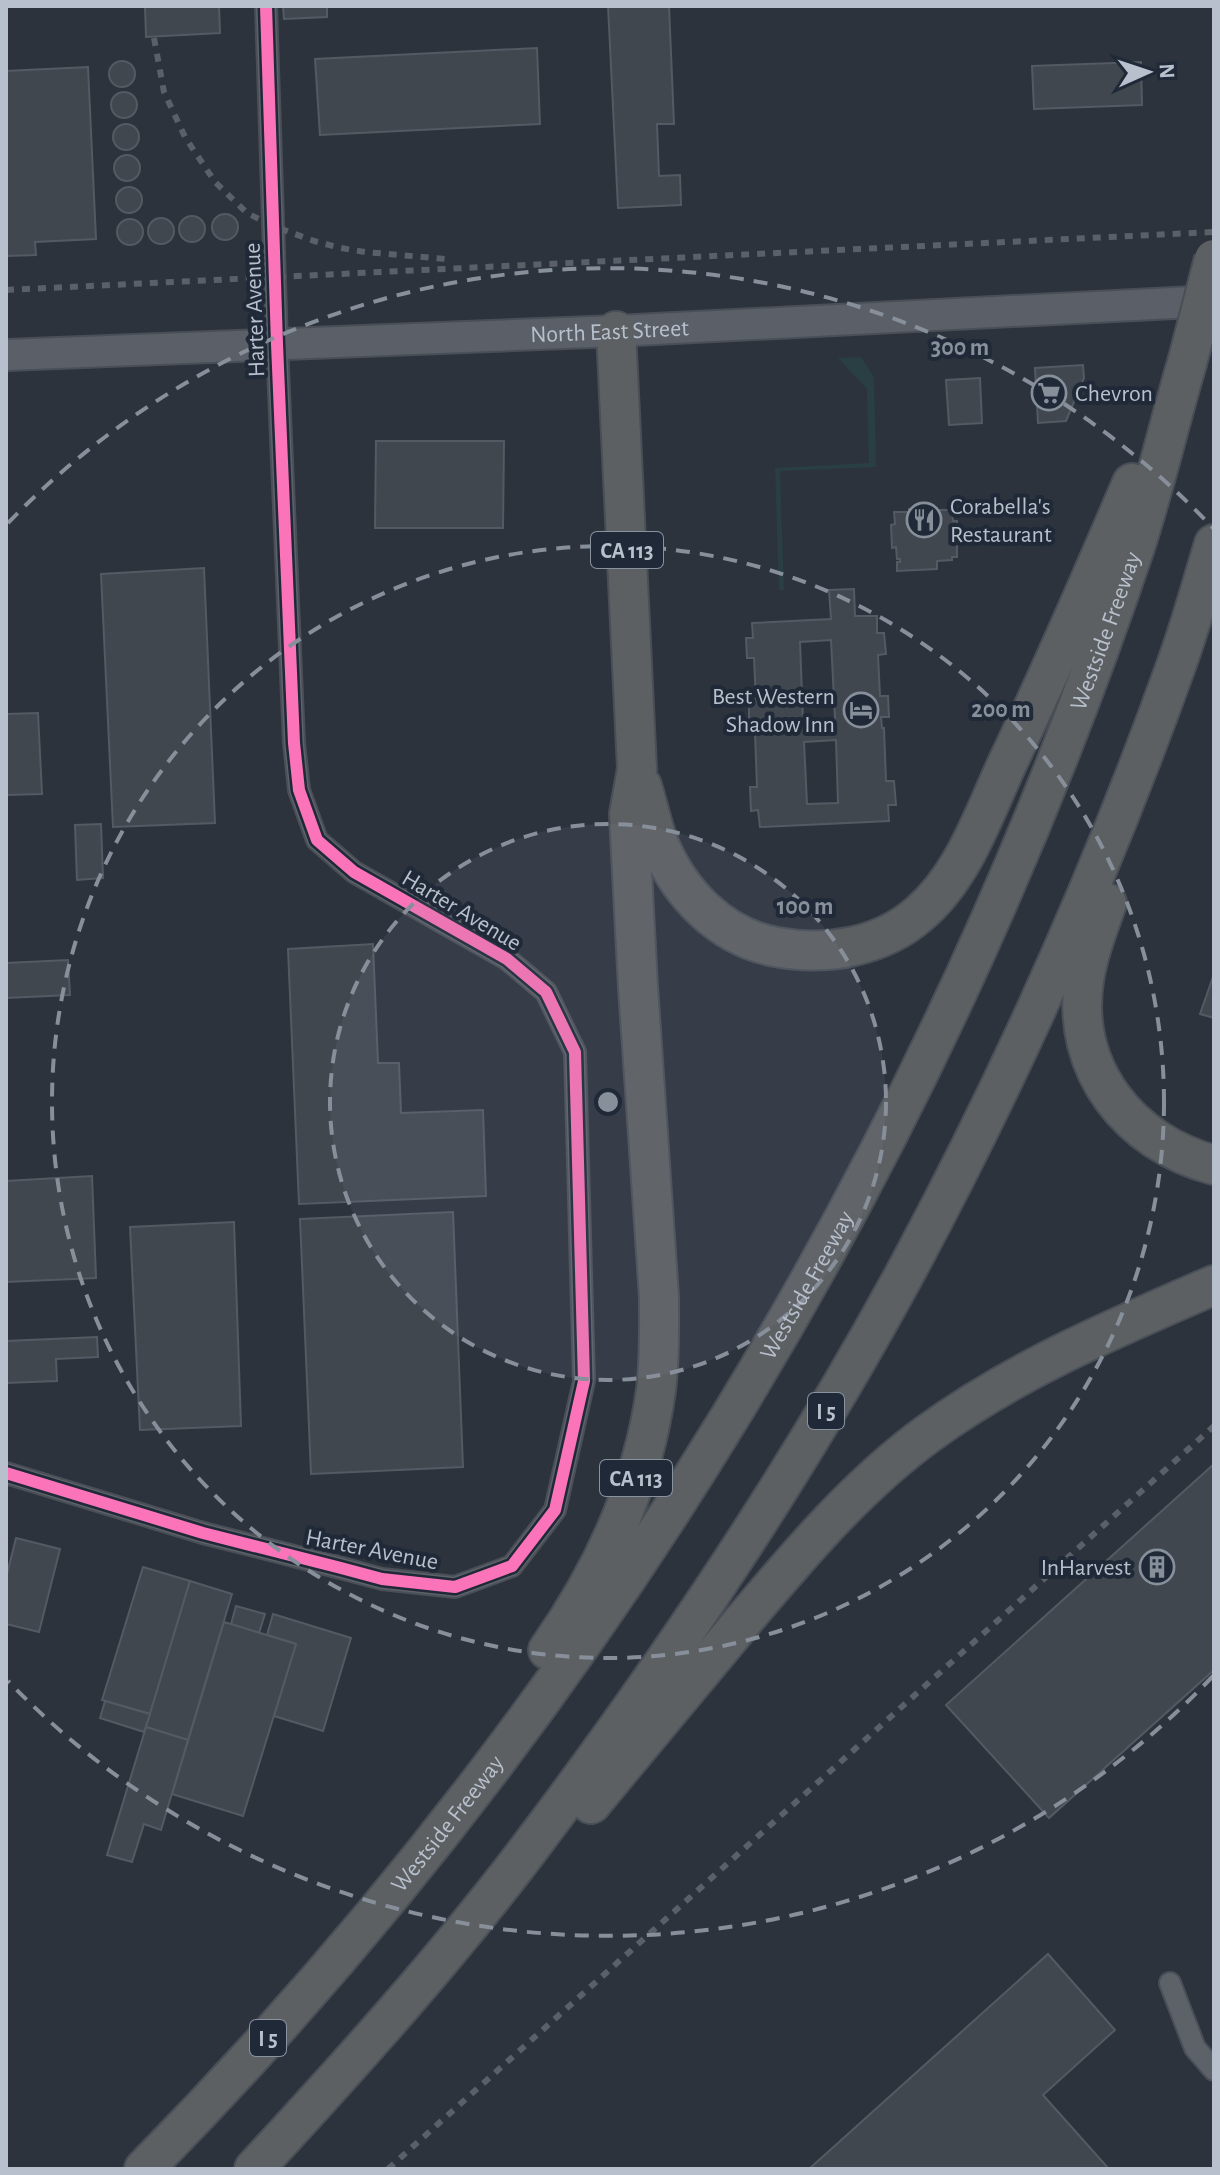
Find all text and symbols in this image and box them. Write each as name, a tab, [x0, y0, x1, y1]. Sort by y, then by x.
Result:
north arrow	[1108, 32, 1188, 112]
text: N	[1156, 63, 1178, 79]
street label: Harter Avenue	[241, 242, 269, 378]
street label: North East Street	[530, 316, 690, 347]
text: 300 m	[931, 336, 989, 360]
supermarket icon: Chevron	[1030, 374, 1068, 412]
place label: Chevron	[1075, 382, 1153, 406]
place label: Corabella's Restaurant	[950, 495, 1052, 547]
restaurant icon: Corabella's Restaurant	[905, 501, 943, 539]
road number: CA 113	[591, 532, 663, 568]
street label: Westside Freeway	[1067, 549, 1145, 714]
place label: Best Western Shadow Inn	[712, 685, 835, 737]
hotel icon: Best Western Shadow Inn	[842, 691, 880, 729]
text: 200 m	[971, 698, 1031, 722]
street label: Harter Avenue	[398, 866, 525, 956]
text: 100 m	[777, 895, 833, 919]
centre of rings	[594, 1088, 622, 1116]
street label: Westside Freeway	[756, 1207, 859, 1364]
road number: I 5	[808, 1393, 844, 1429]
road number: CA 113	[600, 1460, 672, 1496]
street label: Harter Avenue	[303, 1525, 440, 1575]
building icon: InHarvest	[1138, 1548, 1176, 1586]
place label: InHarvest	[1041, 1556, 1131, 1580]
street label: Westside Freeway	[387, 1751, 509, 1897]
road number: I 5	[250, 2020, 286, 2056]

